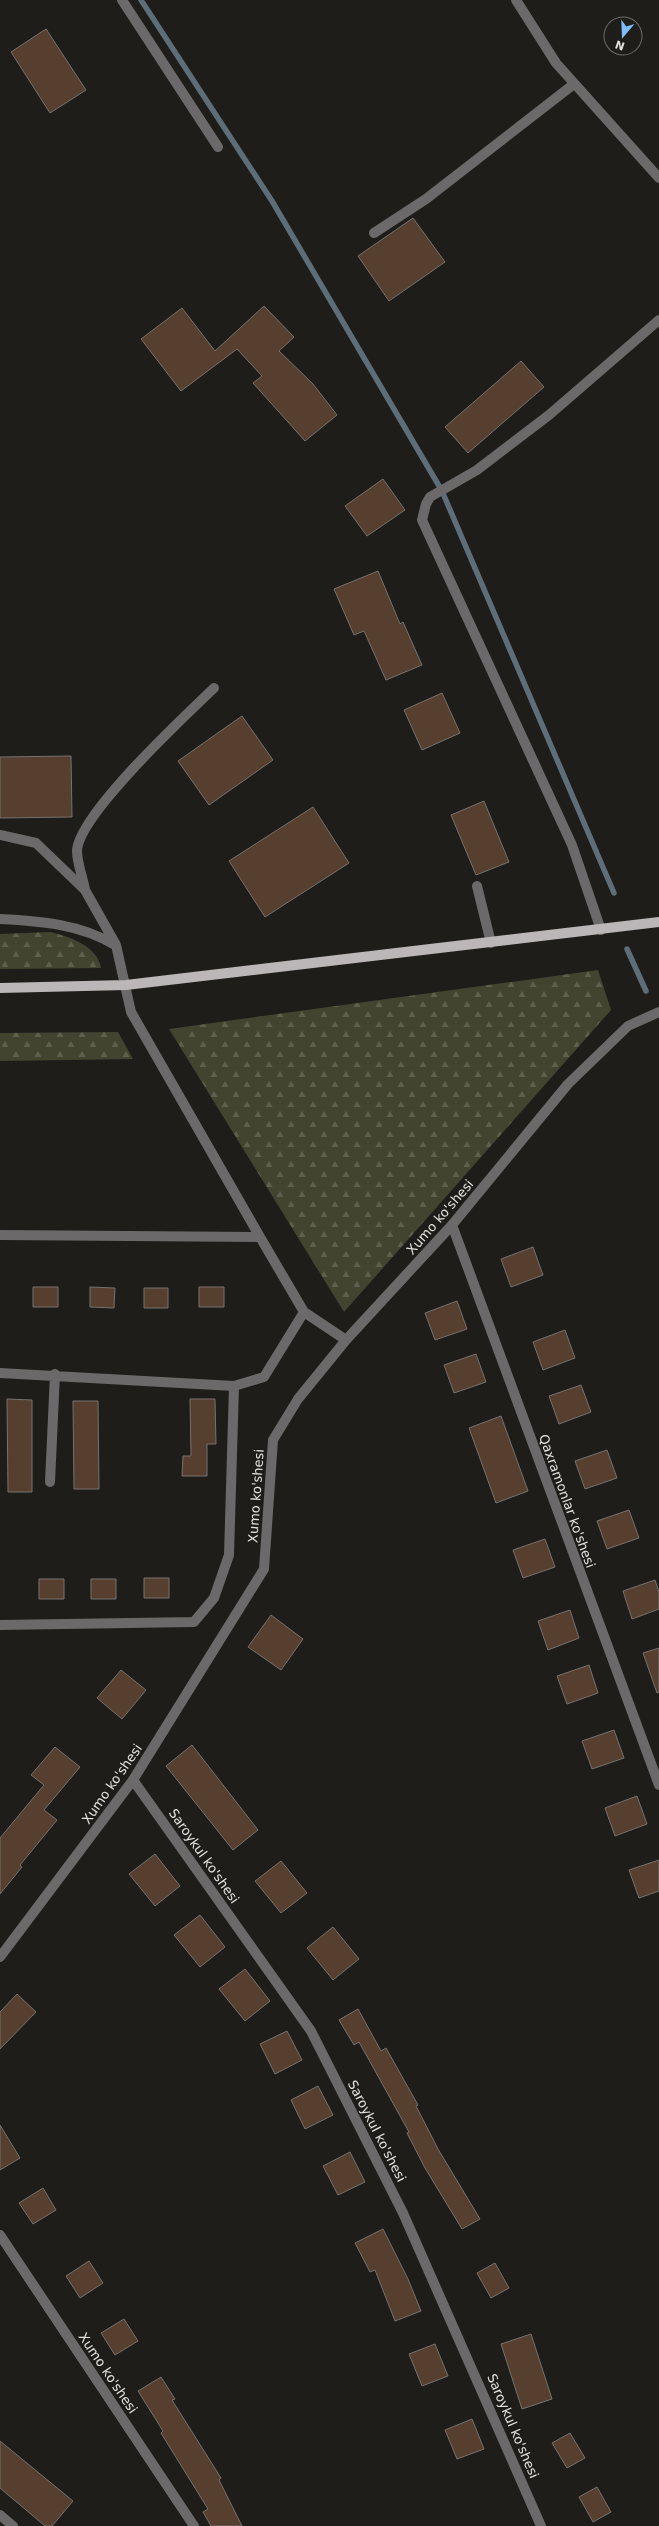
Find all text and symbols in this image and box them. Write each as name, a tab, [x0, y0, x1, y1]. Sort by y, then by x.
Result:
north arrow	[603, 16, 643, 56]
text: N	[613, 37, 626, 53]
street label: Xumo ko'shesi	[404, 1177, 476, 1257]
street label: Qaxramonlar ko'shesi	[536, 1432, 598, 1570]
street label: Xumo ko'shesi	[245, 1449, 267, 1543]
street label: Xumo ko'shesi	[79, 1741, 145, 1827]
street label: Saroykul ko'shesi	[166, 1806, 242, 1906]
street label: Saroykul ko'shesi	[345, 2078, 409, 2184]
street label: Xumo ko'shesi	[76, 2330, 140, 2416]
street label: Saroykul ko'shesi	[484, 2372, 542, 2480]

